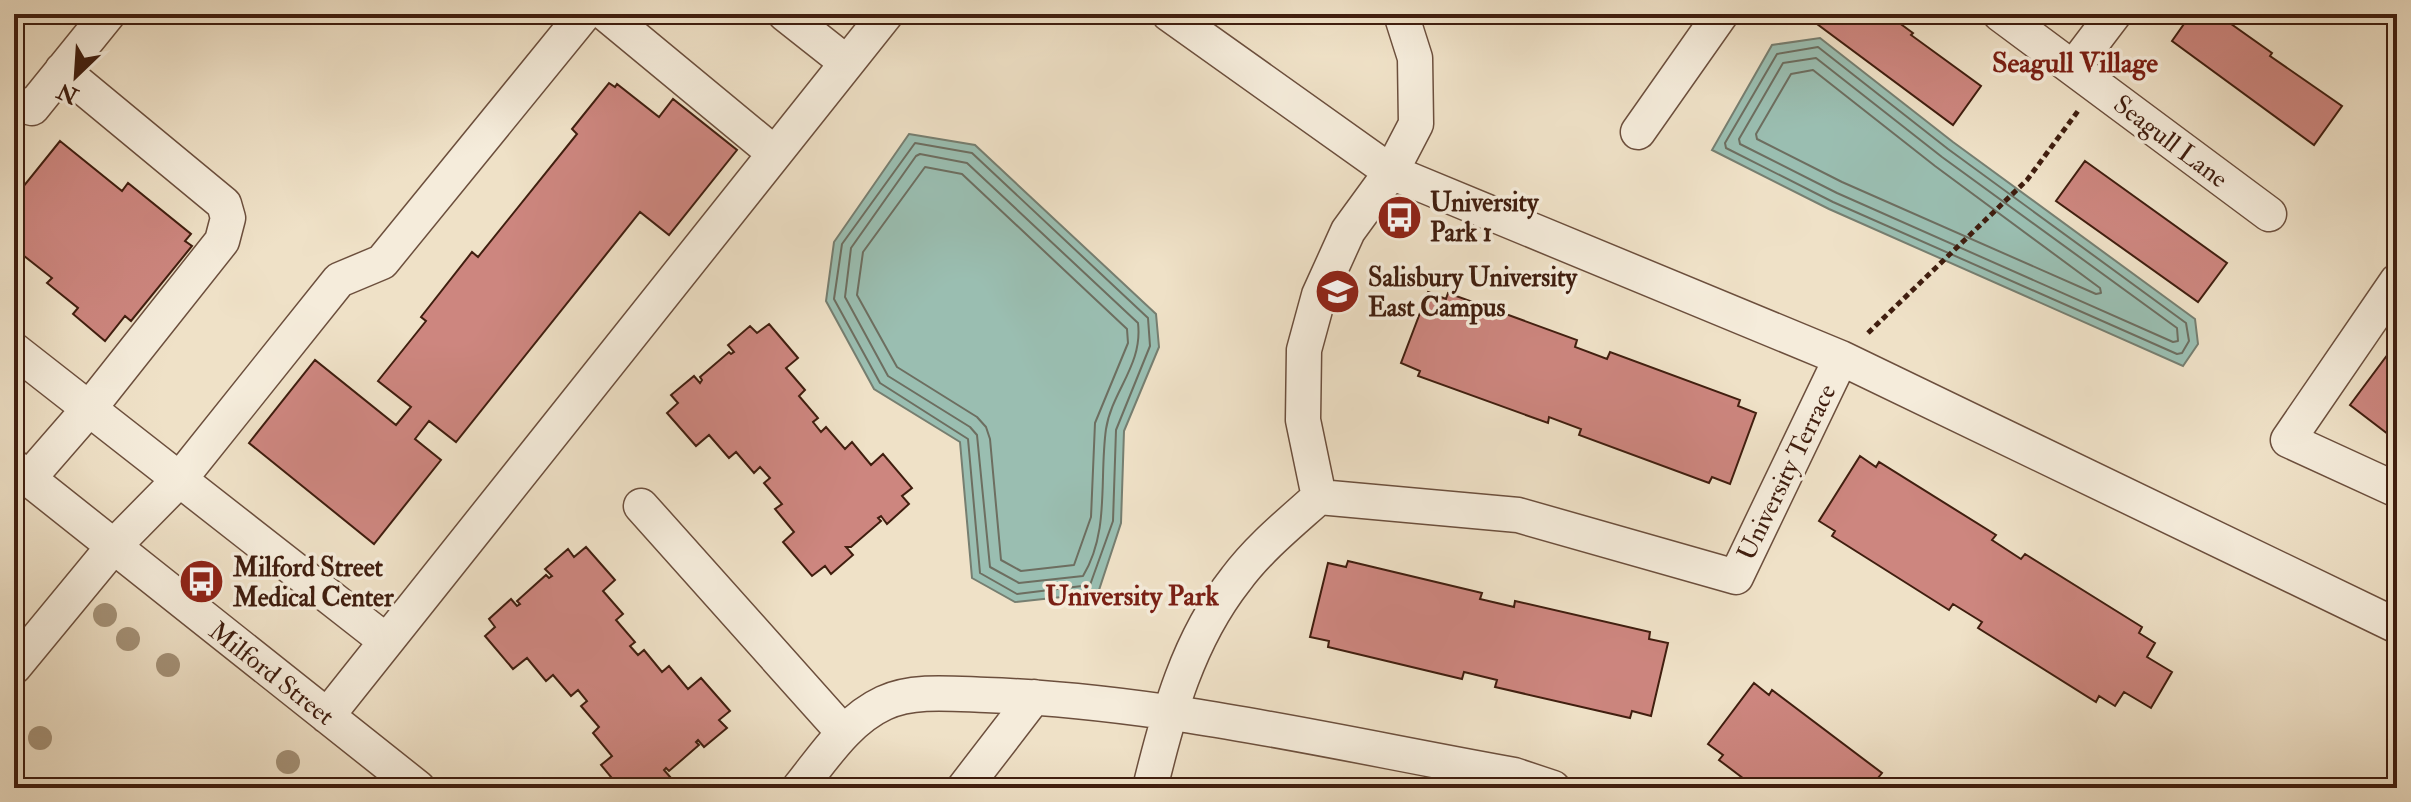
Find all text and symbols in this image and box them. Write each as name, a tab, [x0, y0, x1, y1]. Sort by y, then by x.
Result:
north arrow	[36, 36, 116, 116]
district label: Seagull Village	[1992, 46, 2158, 81]
text: N	[53, 76, 84, 110]
street label: Seagull Lane	[2107, 88, 2234, 195]
place label: University Park 1	[1430, 187, 1540, 249]
bus stop icon: University Park 1	[1375, 193, 1423, 241]
place label: Salisbury University East Campus	[1368, 262, 1578, 325]
school or university icon: Salisbury University East Campus	[1313, 268, 1361, 316]
street label: University Terrace	[1730, 379, 1843, 566]
place label: Milford Street Medical Center	[232, 552, 394, 614]
bus stop icon: Milford Street Medical Center	[178, 558, 226, 606]
district label: University Park	[1045, 579, 1219, 614]
street label: Milford Street	[202, 615, 340, 733]

